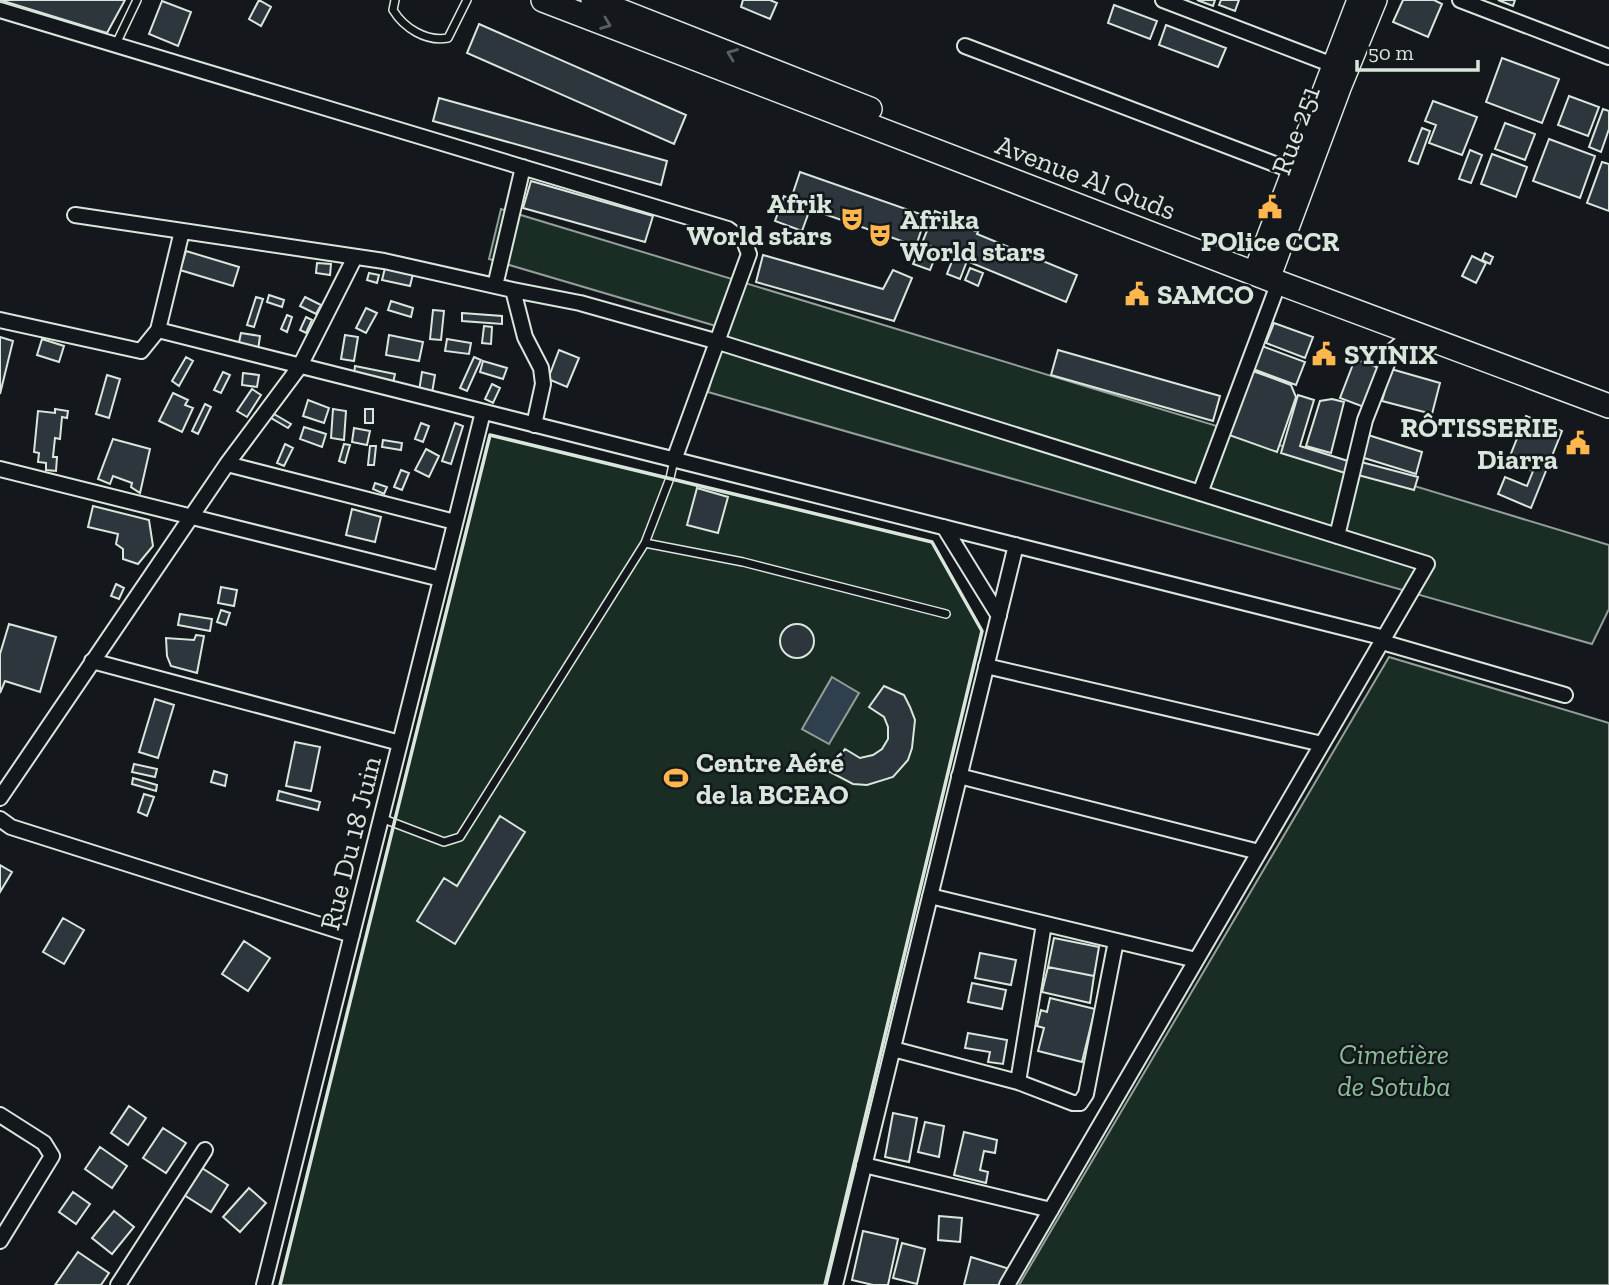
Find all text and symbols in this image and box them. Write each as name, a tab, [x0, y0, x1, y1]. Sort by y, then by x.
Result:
one-way arrow	[600, 16, 612, 30]
scale bar	[1357, 28, 1478, 72]
text: 50 m	[1368, 40, 1414, 65]
one-way arrow	[726, 49, 738, 63]
street label: Rue 251	[1264, 81, 1327, 179]
street label: Avenue Al Quds	[991, 128, 1180, 227]
place label: Afrik World stars	[687, 187, 833, 252]
public building icon: POlice CCR	[1256, 193, 1284, 221]
place label: Afrika World stars	[900, 203, 1045, 268]
theatre icon: Afrik World stars	[838, 205, 866, 233]
theatre icon: Afrika World stars	[866, 221, 894, 249]
place label: POlice CCR	[1201, 225, 1339, 258]
place label: SAMCO	[1157, 278, 1254, 311]
public building icon: SAMCO	[1123, 280, 1151, 308]
place label: SYINIX	[1344, 338, 1438, 371]
public building icon: SYINIX	[1310, 340, 1338, 368]
place label: RÔTISSERIE Diarra	[1400, 411, 1558, 476]
public building icon: RÔTISSERIE Diarra	[1564, 429, 1592, 457]
place label: Centre Aéré de la BCEAO	[696, 746, 849, 811]
street label: Rue Du 18 Juin	[313, 753, 388, 933]
sports icon: Centre Aéré de la BCEAO	[662, 764, 690, 792]
park label: Cimetière de Sotuba	[1337, 1038, 1451, 1103]

